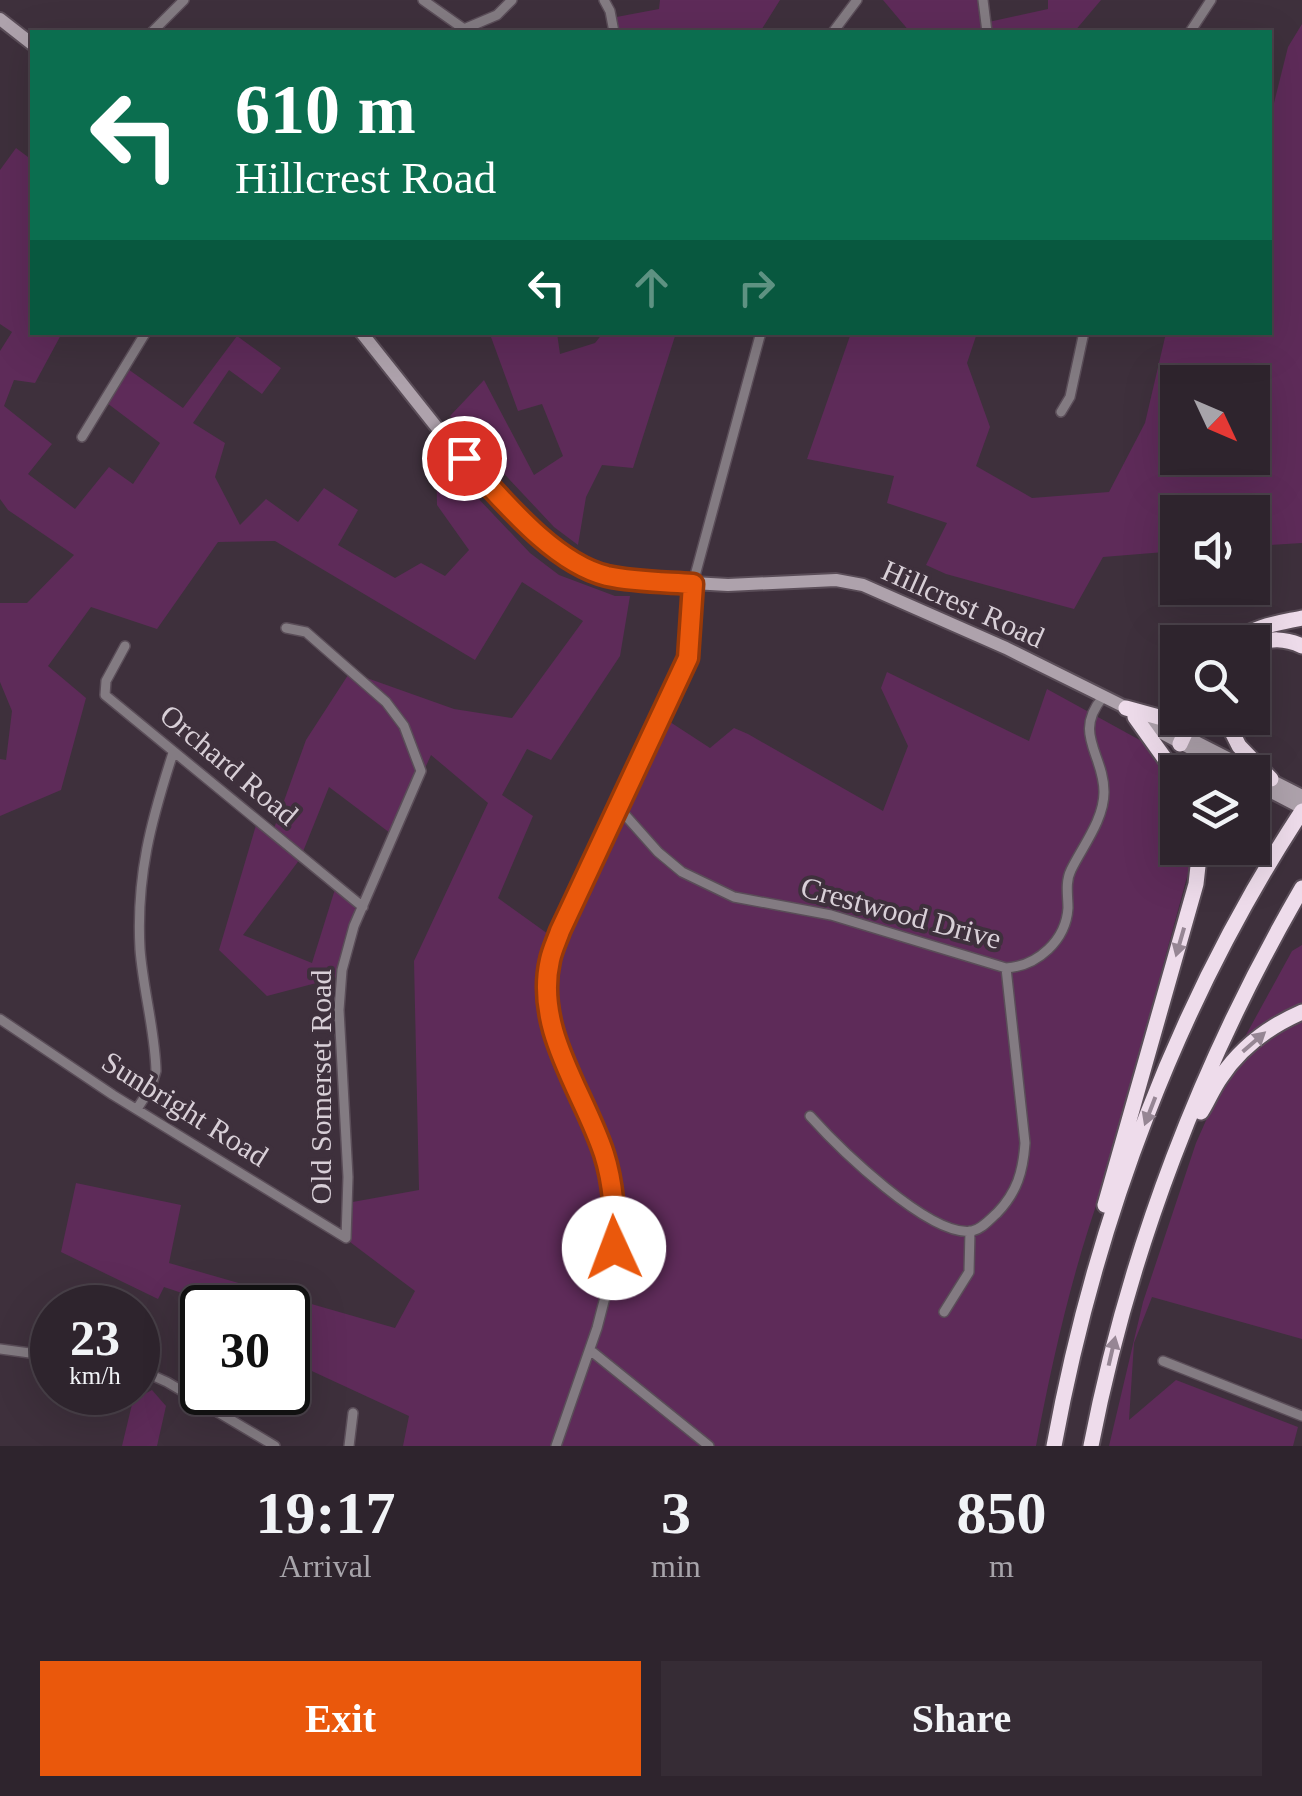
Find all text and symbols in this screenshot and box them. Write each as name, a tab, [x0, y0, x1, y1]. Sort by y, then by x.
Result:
icon: left	[70, 70, 200, 200]
text: 610 m	[235, 71, 416, 148]
text: Hillcrest Road	[235, 153, 496, 203]
icon: left	[519, 260, 574, 315]
icon: ahead	[624, 260, 679, 315]
icon: right	[729, 260, 784, 315]
north arrow	[1160, 365, 1270, 475]
map controls	[1160, 365, 1270, 865]
pin	[422, 416, 507, 501]
icon: arrive	[437, 431, 492, 486]
button: sound	[1160, 495, 1270, 605]
street label: Hillcrest Road	[877, 553, 1049, 654]
button: search	[1160, 625, 1270, 735]
street label: Orchard Road	[154, 698, 305, 832]
button: layers	[1160, 755, 1270, 865]
street label: Crestwood Drive	[797, 870, 1005, 955]
one-way arrow	[1172, 928, 1187, 958]
street label: Old Somerset Road	[304, 970, 337, 1204]
one-way arrow	[1241, 1032, 1266, 1054]
street label: Sunbright Road	[96, 1044, 274, 1173]
one-way arrow	[1141, 1096, 1157, 1126]
position arrow	[562, 1196, 666, 1300]
speed limit sign: 30	[180, 1285, 310, 1415]
text: 23	[70, 1310, 120, 1366]
one-way arrow	[1105, 1335, 1121, 1366]
text: km/h	[69, 1362, 121, 1389]
text: 19:17	[256, 1480, 396, 1546]
text: 3	[661, 1480, 691, 1546]
text: 850	[956, 1480, 1046, 1546]
text: Arrival	[279, 1548, 372, 1584]
text: min	[651, 1548, 701, 1584]
text: m	[989, 1548, 1014, 1584]
button: Exit	[40, 1661, 641, 1776]
button: Share	[661, 1661, 1262, 1776]

